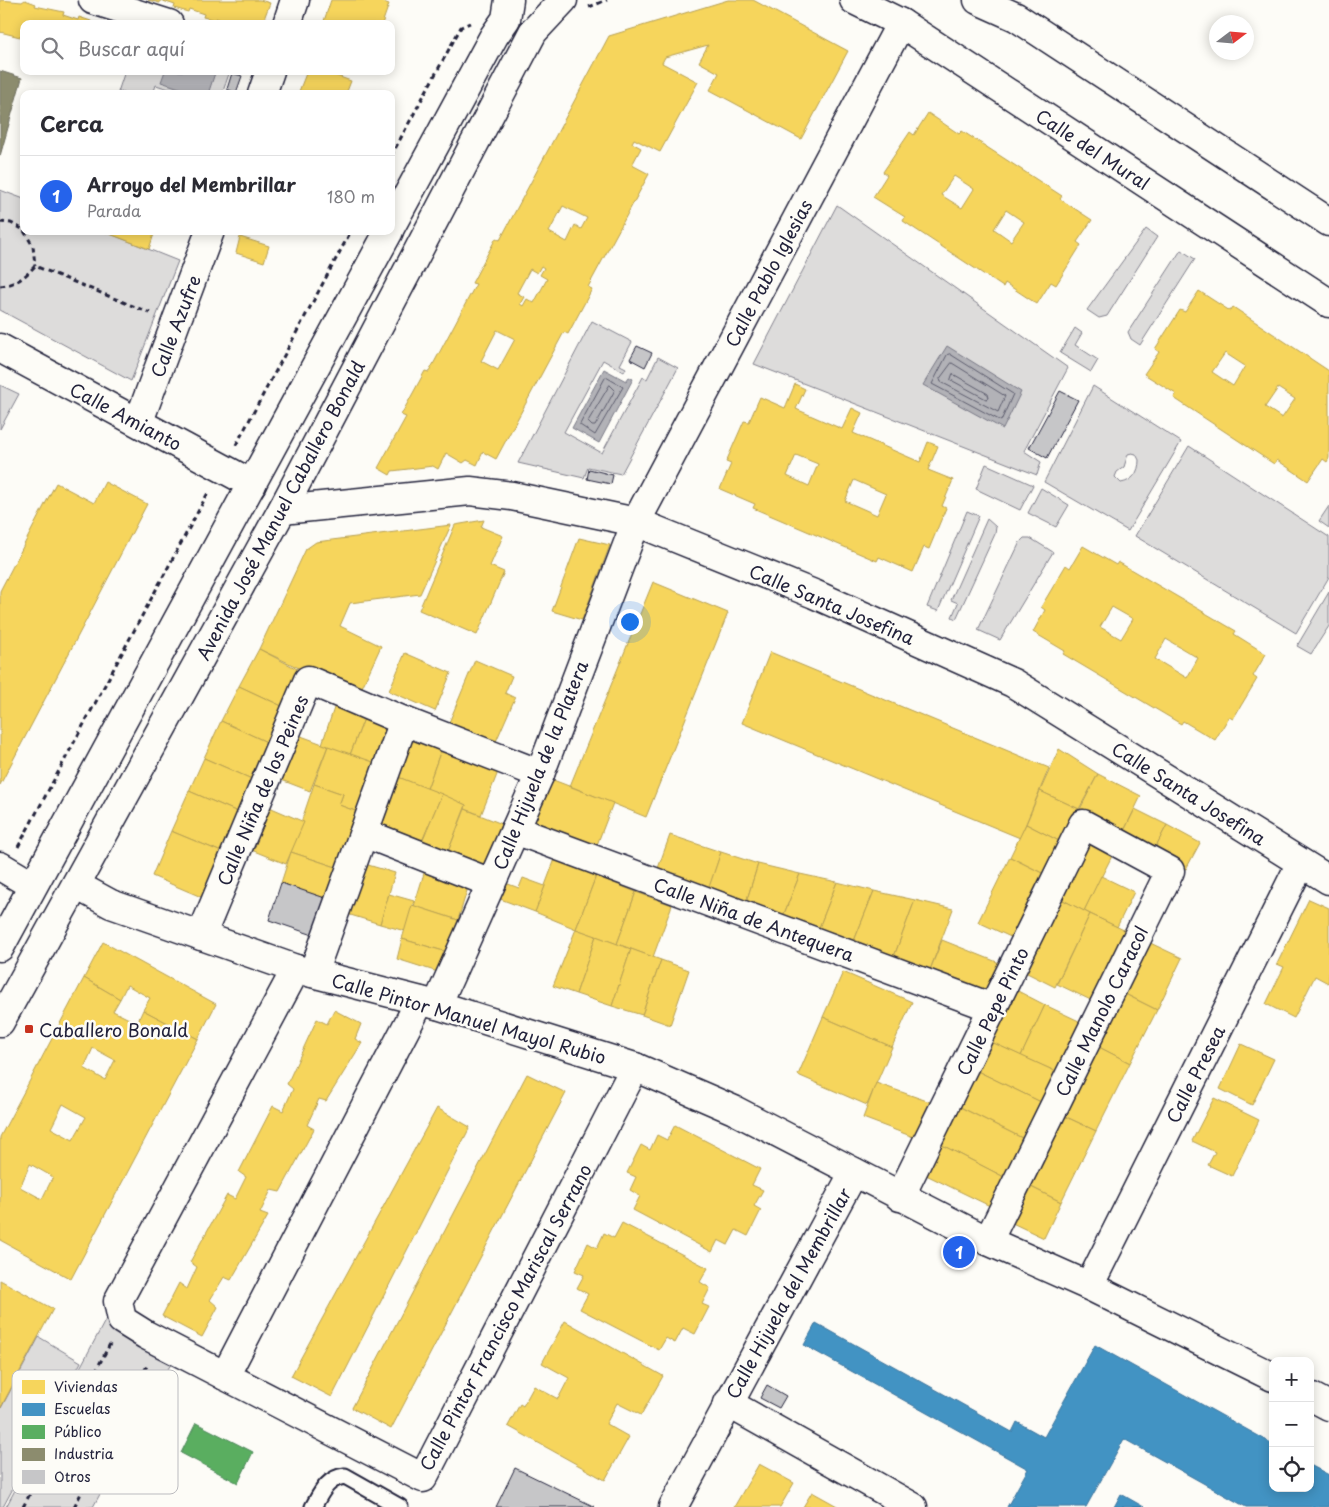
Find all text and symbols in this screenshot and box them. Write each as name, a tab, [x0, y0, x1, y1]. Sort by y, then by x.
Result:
north arrow	[1209, 15, 1254, 60]
search box	[20, 20, 395, 75]
icon: search	[38, 34, 66, 62]
text: Buscar aquí	[78, 34, 185, 62]
street label: Calle del Mural	[1031, 102, 1155, 196]
text: Cerca	[40, 107, 104, 139]
text: Arroyo del Membrillar	[87, 170, 296, 198]
text: 1	[52, 184, 60, 208]
text: 180 m	[327, 184, 375, 208]
street label: Calle Pablo Iglesias	[718, 195, 818, 351]
text: Parada	[87, 198, 141, 222]
street label: Calle Azufre	[143, 271, 207, 381]
street label: Avenida José Manuel Caballero Bonald	[189, 355, 371, 665]
street label: Calle Amianto	[65, 375, 187, 457]
street label: Calle Santa Josefina	[745, 557, 919, 651]
your location	[617, 609, 643, 635]
street label: Calle Hijuela de la Platera	[486, 656, 594, 874]
street label: Calle Niña de los Peines	[210, 690, 314, 890]
street label: Calle Santa Josefina	[1107, 735, 1272, 852]
street label: Calle Niña de Antequera	[650, 870, 858, 968]
street label: Calle Manolo Caracol	[1048, 921, 1154, 1101]
street label: Calle Pepe Pinto	[949, 942, 1035, 1080]
street label: Calle Pintor Manuel Mayol Rubio	[329, 966, 609, 1070]
place label: Caballero Bonald	[39, 1016, 188, 1043]
street label: Calle Presea	[1159, 1020, 1232, 1127]
marker: Caballero Bonald	[23, 1023, 35, 1035]
street label: Calle Pintor Francisco Mariscal Serrano	[412, 1159, 598, 1475]
street label: Calle Hijuela del Membrillar	[719, 1182, 858, 1403]
pin: 1	[943, 1233, 975, 1271]
map controls	[1269, 1357, 1314, 1492]
button: +	[1269, 1357, 1314, 1402]
legend	[12, 1370, 178, 1494]
text: Viviendas	[54, 1376, 118, 1397]
text: Escuelas	[54, 1398, 110, 1419]
button: −	[1269, 1402, 1314, 1447]
text: Público	[54, 1421, 102, 1442]
text: Industria	[54, 1443, 114, 1464]
button: locate	[1269, 1447, 1314, 1492]
text: Otros	[54, 1466, 91, 1487]

